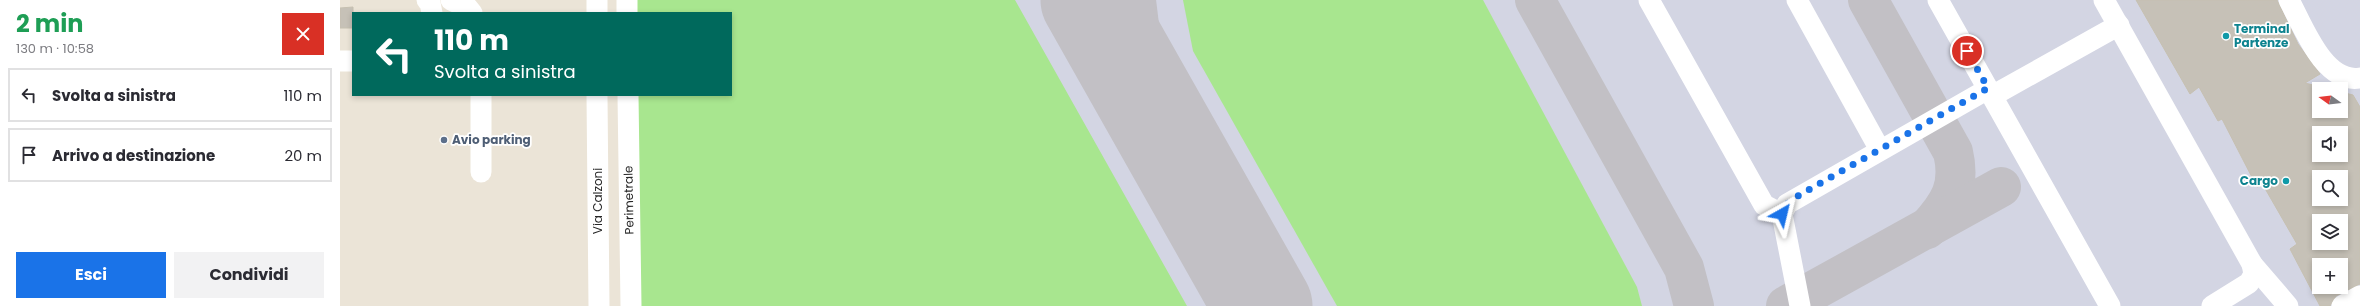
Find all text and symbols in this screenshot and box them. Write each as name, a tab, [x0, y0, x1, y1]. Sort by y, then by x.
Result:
text: 2 min	[16, 7, 83, 40]
button: close	[282, 13, 324, 55]
place label: Terminal Partenze	[2234, 20, 2290, 51]
text: 110 m	[434, 21, 509, 60]
icon: left	[368, 28, 420, 80]
marker: Terminal Partenze	[2221, 31, 2231, 41]
pin	[1950, 34, 1984, 68]
text: 130 m · 10:58	[16, 39, 94, 58]
icon: arrive	[1956, 40, 1978, 62]
text: Svolta a sinistra	[434, 59, 576, 84]
north arrow	[2312, 82, 2348, 118]
map controls	[2312, 82, 2348, 294]
icon: left	[18, 84, 40, 106]
text: Svolta a sinistra	[52, 85, 176, 106]
text: 110 m	[284, 85, 322, 106]
button: sound	[2312, 126, 2348, 162]
place label: Avio parking	[452, 131, 531, 148]
marker: Avio parking	[439, 135, 449, 145]
icon: arrive	[18, 144, 40, 166]
text: Arrivo a destinazione	[52, 145, 215, 166]
text: 20 m	[284, 145, 322, 166]
street label: Perimetrale	[619, 165, 638, 235]
street label: Via Calzoni	[589, 168, 606, 234]
button: search	[2312, 170, 2348, 206]
place label: Cargo	[2240, 172, 2278, 189]
marker: Cargo	[2281, 176, 2291, 186]
position arrow	[1761, 193, 1803, 235]
button: layers	[2312, 214, 2348, 250]
button: Esci	[16, 252, 166, 298]
button: Condividi	[174, 252, 324, 298]
button: +	[2312, 258, 2348, 294]

